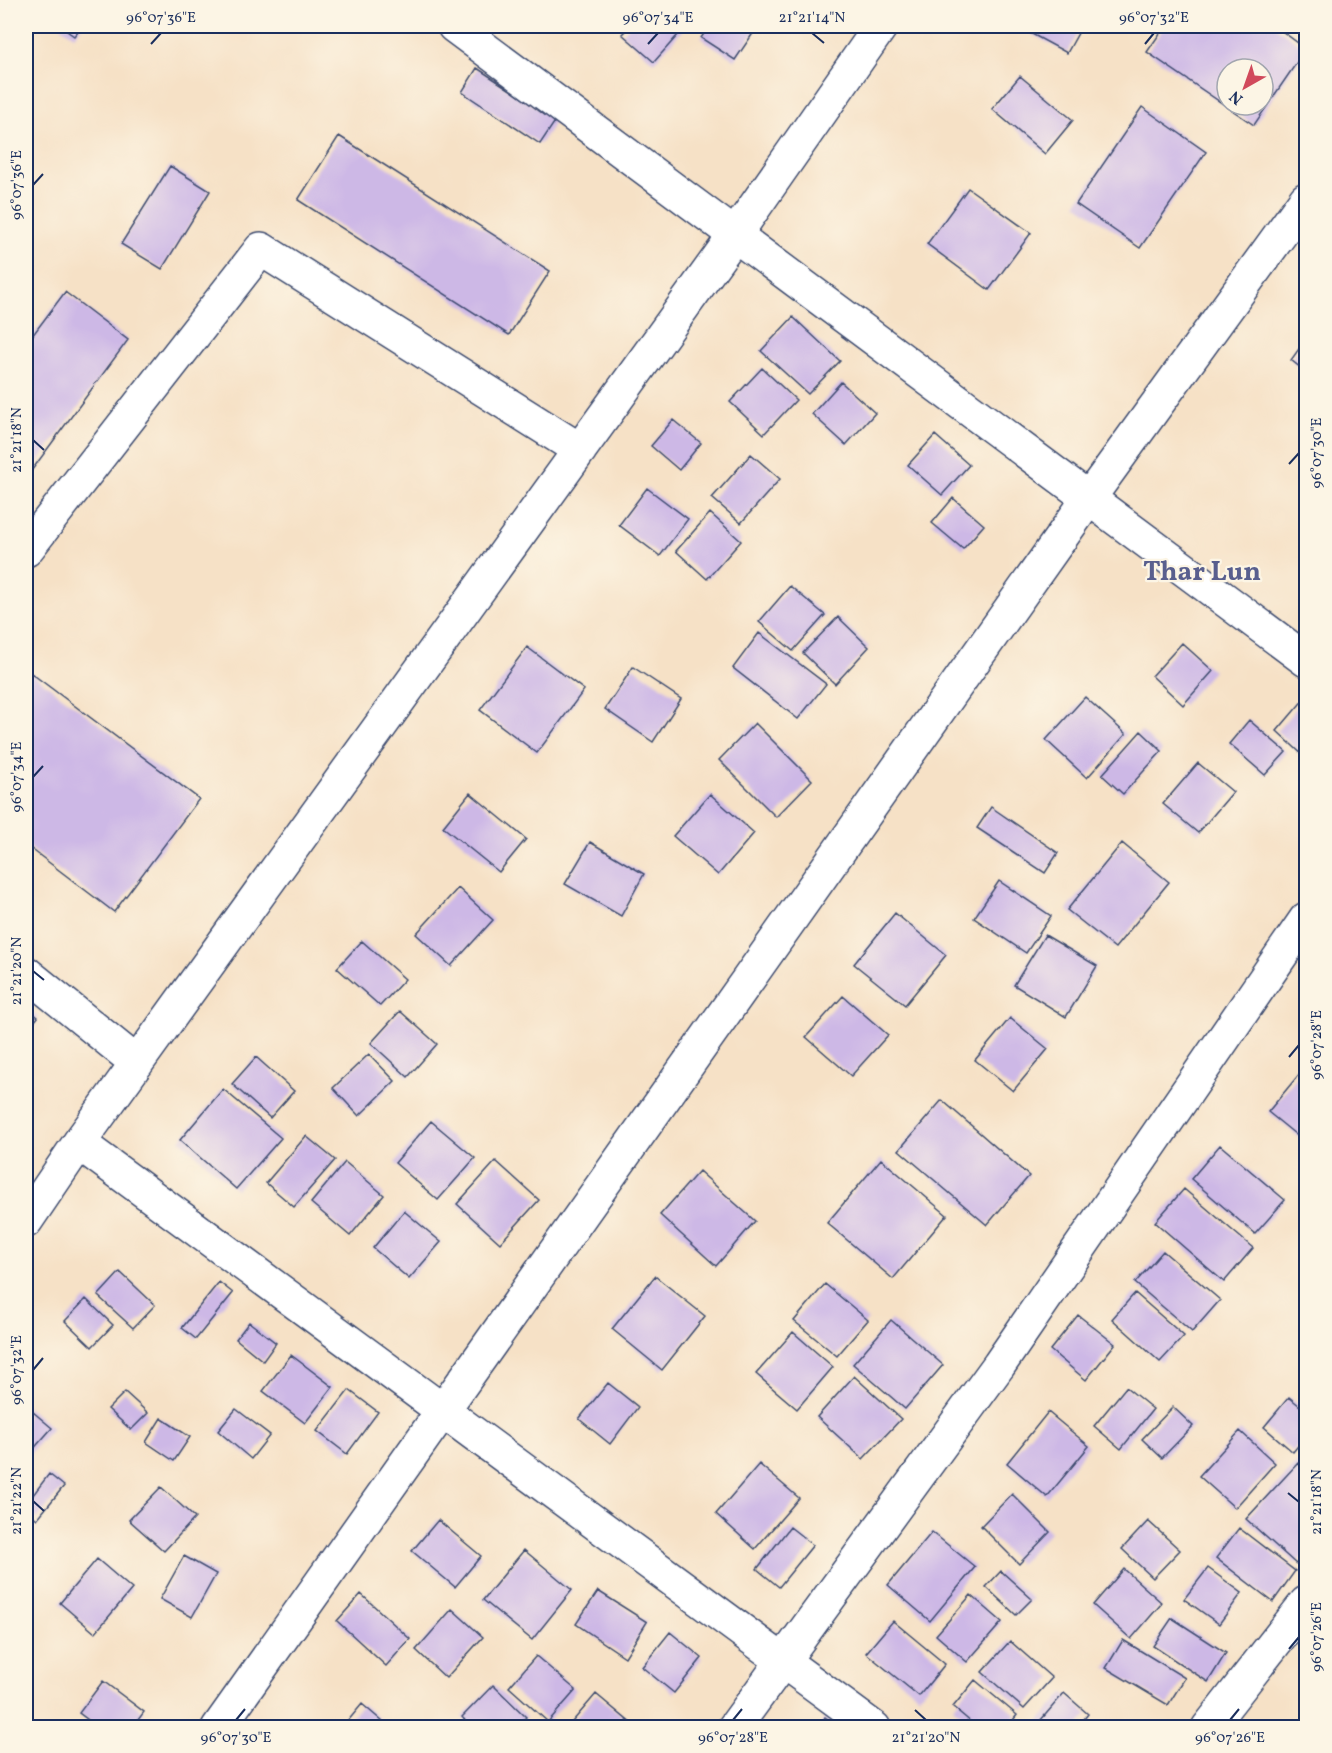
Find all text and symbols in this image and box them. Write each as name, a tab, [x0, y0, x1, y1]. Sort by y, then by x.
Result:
text: 96°07'36"E	[126, 8, 196, 29]
text: 96°07'34"E	[623, 8, 693, 29]
text: 21°21'14"N	[779, 8, 845, 29]
text: 96°07'32"E	[1119, 8, 1189, 29]
north arrow	[1215, 57, 1275, 117]
text: N	[1225, 85, 1248, 109]
text: 96°07'36"E	[7, 150, 28, 220]
text: 21°21'18"N	[7, 407, 28, 473]
text: 96°07'30"E	[1307, 418, 1328, 488]
district label: Thar Lun	[1143, 554, 1261, 592]
text: 96°07'34"E	[7, 742, 28, 812]
text: 21°21'20"N	[7, 937, 28, 1005]
text: 96°07'28"E	[1307, 1010, 1328, 1080]
text: 96°07'32"E	[7, 1335, 28, 1405]
text: 21°21'22"N	[7, 1467, 28, 1535]
text: 21°21'18"N	[1307, 1469, 1328, 1535]
text: 96°07'26"E	[1307, 1602, 1328, 1672]
text: 96°07'30"E	[201, 1728, 271, 1749]
text: 96°07'28"E	[698, 1728, 768, 1749]
text: 21°21'20"N	[892, 1728, 960, 1749]
text: 96°07'26"E	[1195, 1728, 1265, 1749]

